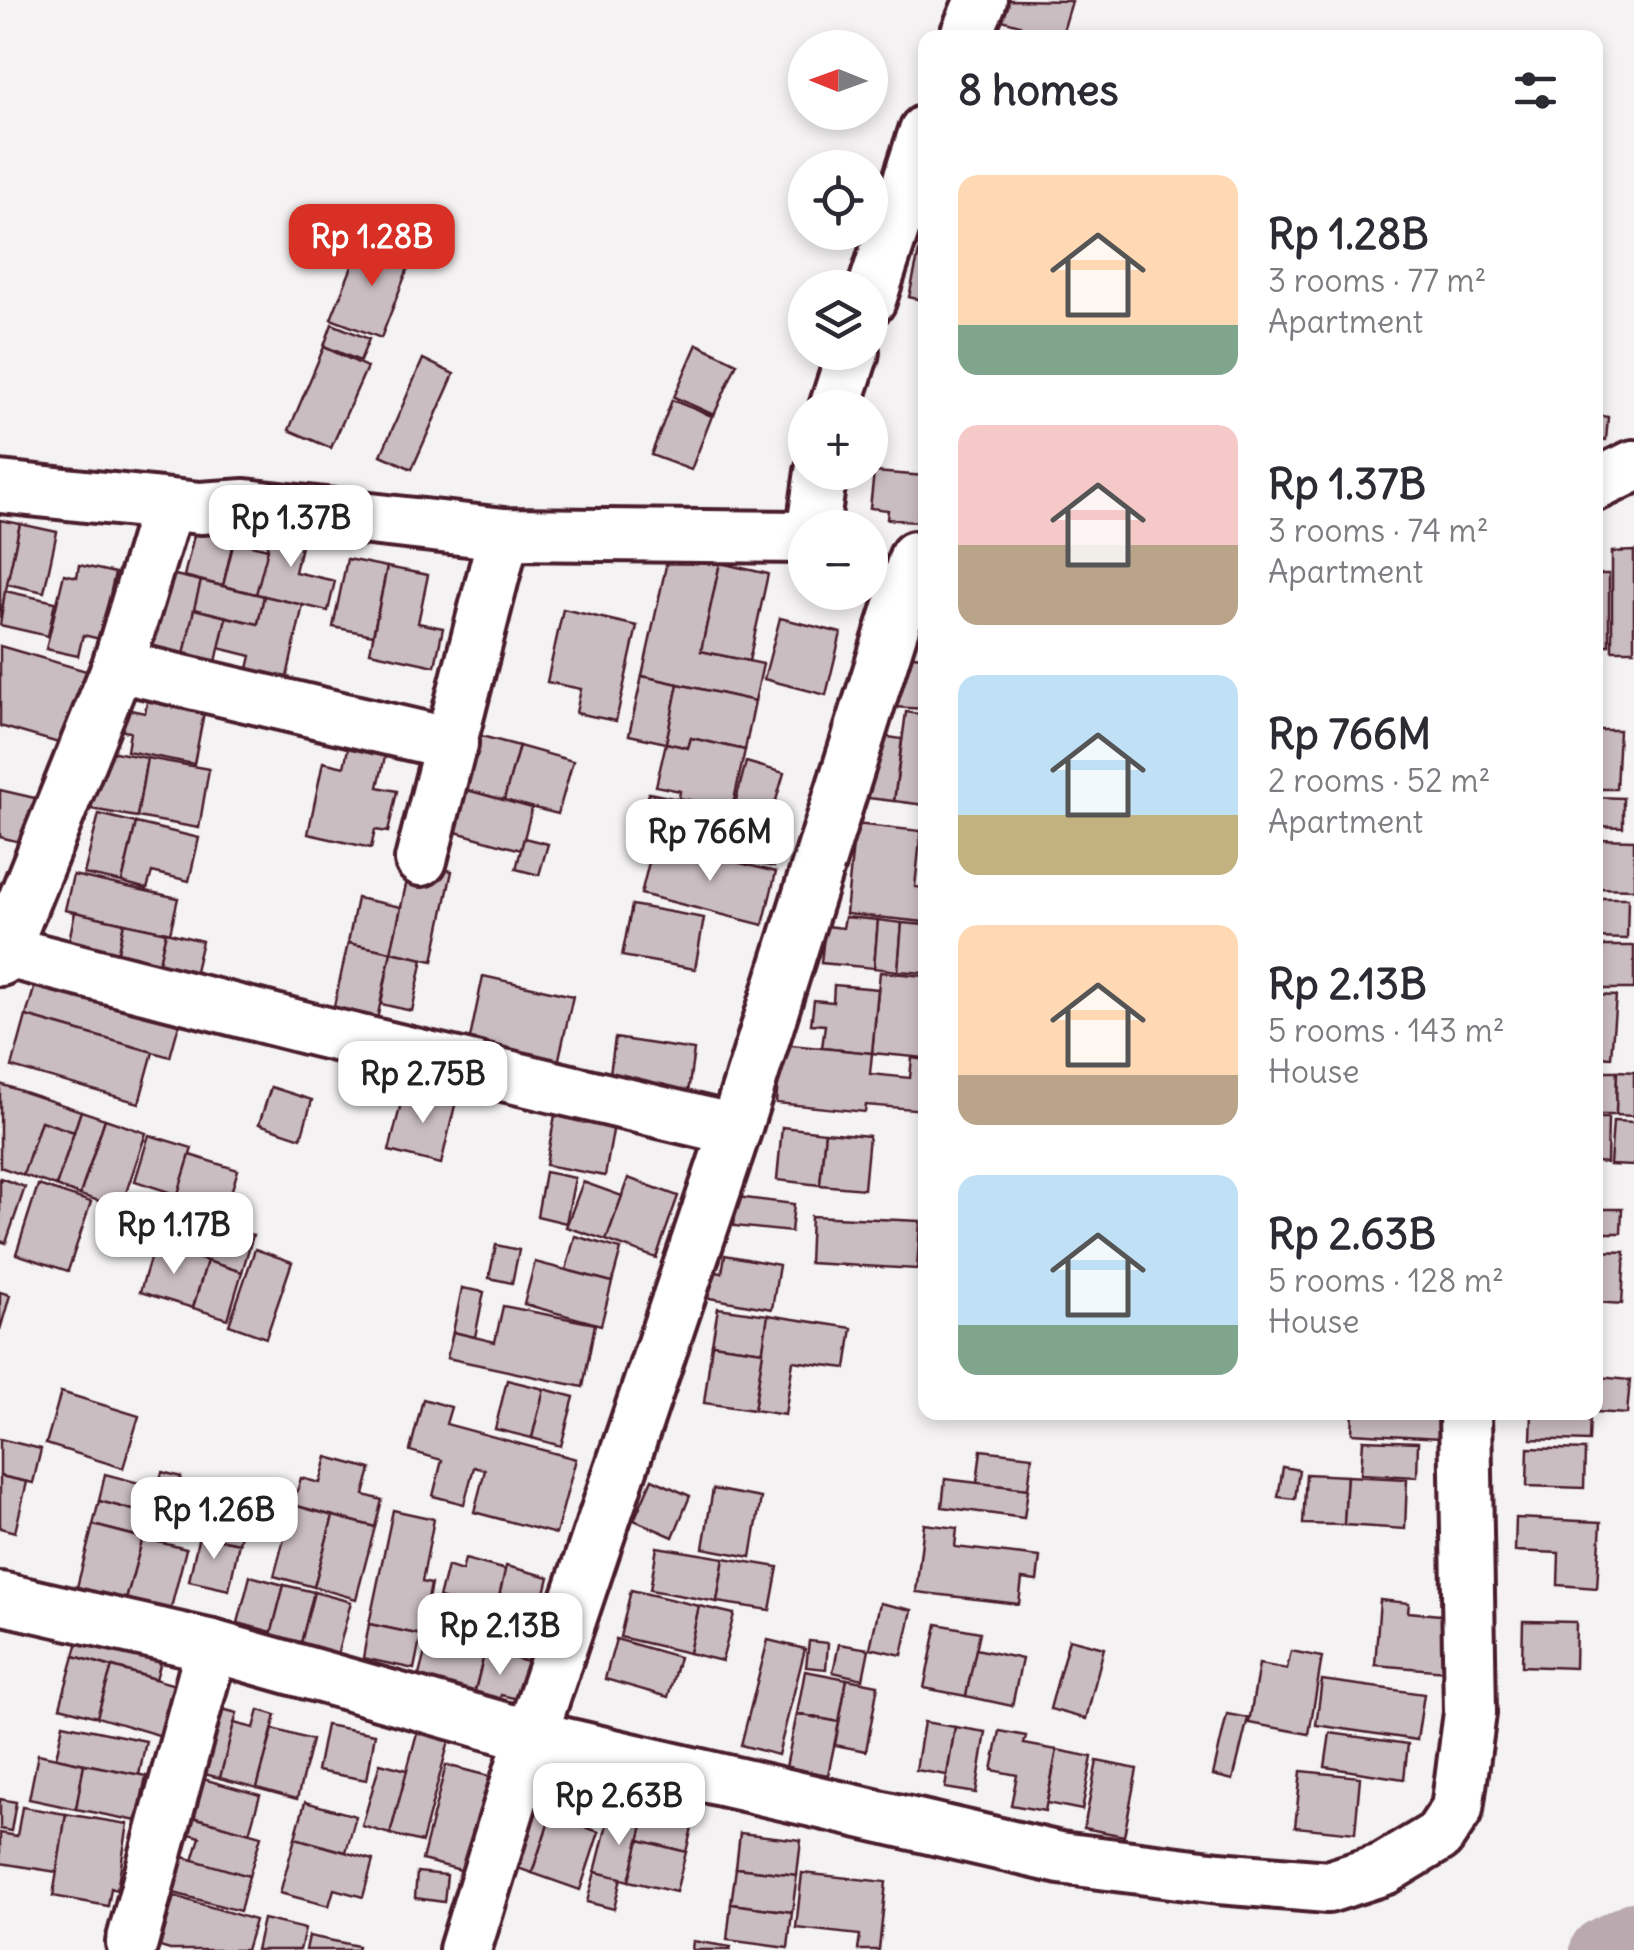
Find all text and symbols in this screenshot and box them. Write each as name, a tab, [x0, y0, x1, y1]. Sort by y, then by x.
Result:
north arrow	[788, 30, 888, 130]
map controls	[788, 30, 888, 610]
icon: filters	[1508, 63, 1563, 118]
text: 8 homes	[958, 64, 1119, 116]
button: locate	[788, 150, 888, 250]
pin: Rp 1.28B	[269, 204, 475, 289]
text: Rp 1.28B	[1268, 208, 1429, 260]
icon: home	[1038, 215, 1158, 335]
text: Rp 1.28B	[311, 216, 433, 257]
text: 3 rooms · 77 m²	[1268, 260, 1487, 301]
button: layers	[788, 270, 888, 370]
text: Apartment	[1268, 301, 1423, 342]
button: +	[788, 390, 888, 490]
text: Rp 1.37B	[1268, 458, 1426, 510]
icon: home	[1038, 465, 1158, 585]
pin: Rp 1.37B	[188, 485, 394, 570]
text: Rp 1.37B	[231, 497, 351, 538]
button: −	[788, 510, 888, 610]
text: 3 rooms · 74 m²	[1268, 510, 1489, 551]
text: Apartment	[1268, 551, 1423, 592]
text: Rp 766M	[1268, 708, 1431, 760]
icon: home	[1038, 715, 1158, 835]
text: 2 rooms · 52 m²	[1268, 760, 1490, 801]
pin: Rp 766M	[618, 799, 802, 884]
text: Apartment	[1268, 801, 1423, 842]
text: Rp 766M	[648, 811, 772, 852]
text: Rp 2.13B	[1268, 958, 1427, 1010]
icon: home	[1038, 965, 1158, 1085]
text: 5 rooms · 143 m²	[1268, 1010, 1505, 1051]
pin: Rp 2.75B	[320, 1041, 526, 1126]
text: House	[1268, 1051, 1359, 1092]
text: Rp 2.75B	[360, 1053, 486, 1094]
pin: Rp 1.17B	[71, 1192, 277, 1277]
text: Rp 1.17B	[117, 1204, 231, 1245]
text: Rp 2.63B	[1268, 1208, 1436, 1260]
icon: home	[1038, 1215, 1158, 1335]
text: 5 rooms · 128 m²	[1268, 1260, 1504, 1301]
text: House	[1268, 1301, 1359, 1342]
pin: Rp 1.26B	[111, 1477, 317, 1562]
text: Rp 1.26B	[153, 1489, 275, 1530]
pin: Rp 2.13B	[397, 1593, 603, 1678]
text: Rp 2.13B	[440, 1605, 560, 1646]
pin: Rp 2.63B	[516, 1763, 722, 1848]
text: Rp 2.63B	[555, 1775, 683, 1816]

